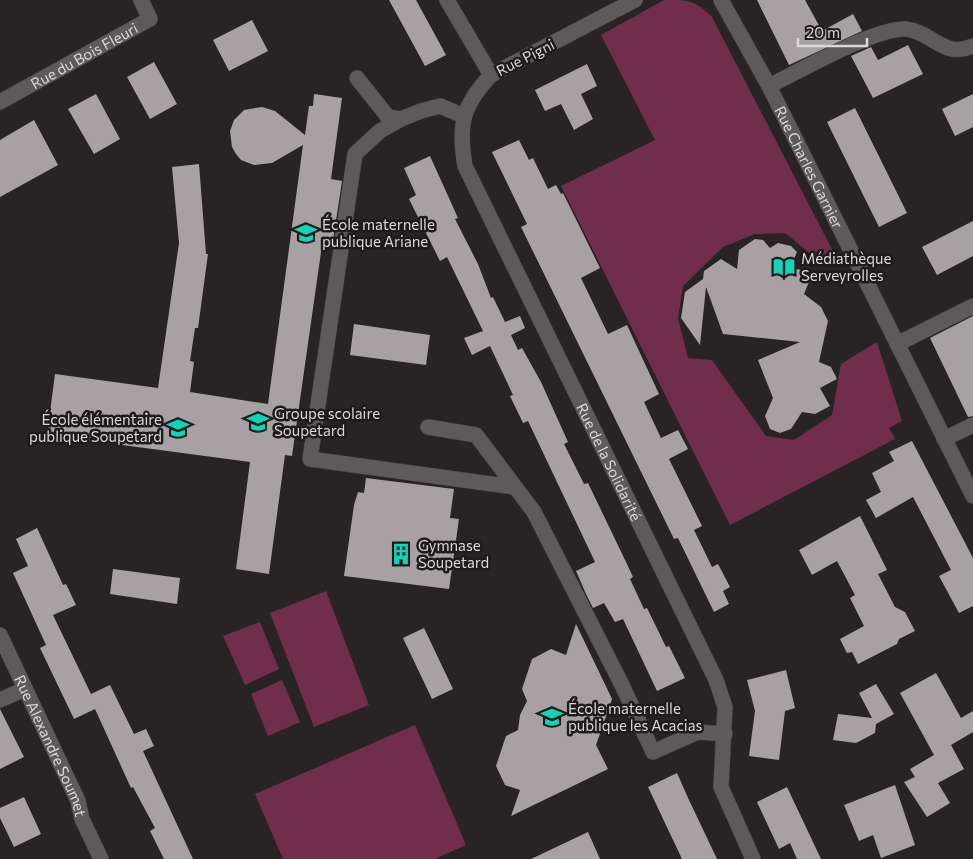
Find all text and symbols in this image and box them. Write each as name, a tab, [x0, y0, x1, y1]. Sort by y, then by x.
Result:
scale bar	[798, 15, 867, 47]
street label: Rue du Bois Fleuri	[27, 19, 141, 92]
text: 20 m	[806, 23, 840, 41]
street label: Rue Pigni	[493, 35, 557, 79]
street label: Rue Charles Garnier	[771, 103, 847, 231]
place label: École maternelle publique Ariane	[322, 214, 435, 250]
school or university icon: École maternelle publique Ariane	[293, 220, 319, 246]
place label: Médiathèque Serveyrolles	[801, 249, 891, 284]
library icon: Médiathèque Serveyrolles	[771, 254, 797, 280]
street label: Rue de la Solidarité	[573, 400, 646, 524]
place label: Groupe scolaire Soupetard	[274, 404, 380, 439]
place label: École élémentaire publique Soupetard	[29, 409, 162, 445]
school or university icon: Groupe scolaire Soupetard	[245, 409, 271, 435]
school or university icon: École élémentaire publique Soupetard	[165, 415, 191, 441]
place label: Gymnase Soupetard	[418, 536, 489, 571]
building icon: Gymnase Soupetard	[388, 541, 414, 567]
street label: Rue Alexandre Soumet	[11, 672, 90, 818]
place label: École maternelle publique les Acacias	[568, 698, 703, 734]
school or university icon: École maternelle publique les Acacias	[539, 704, 565, 730]

